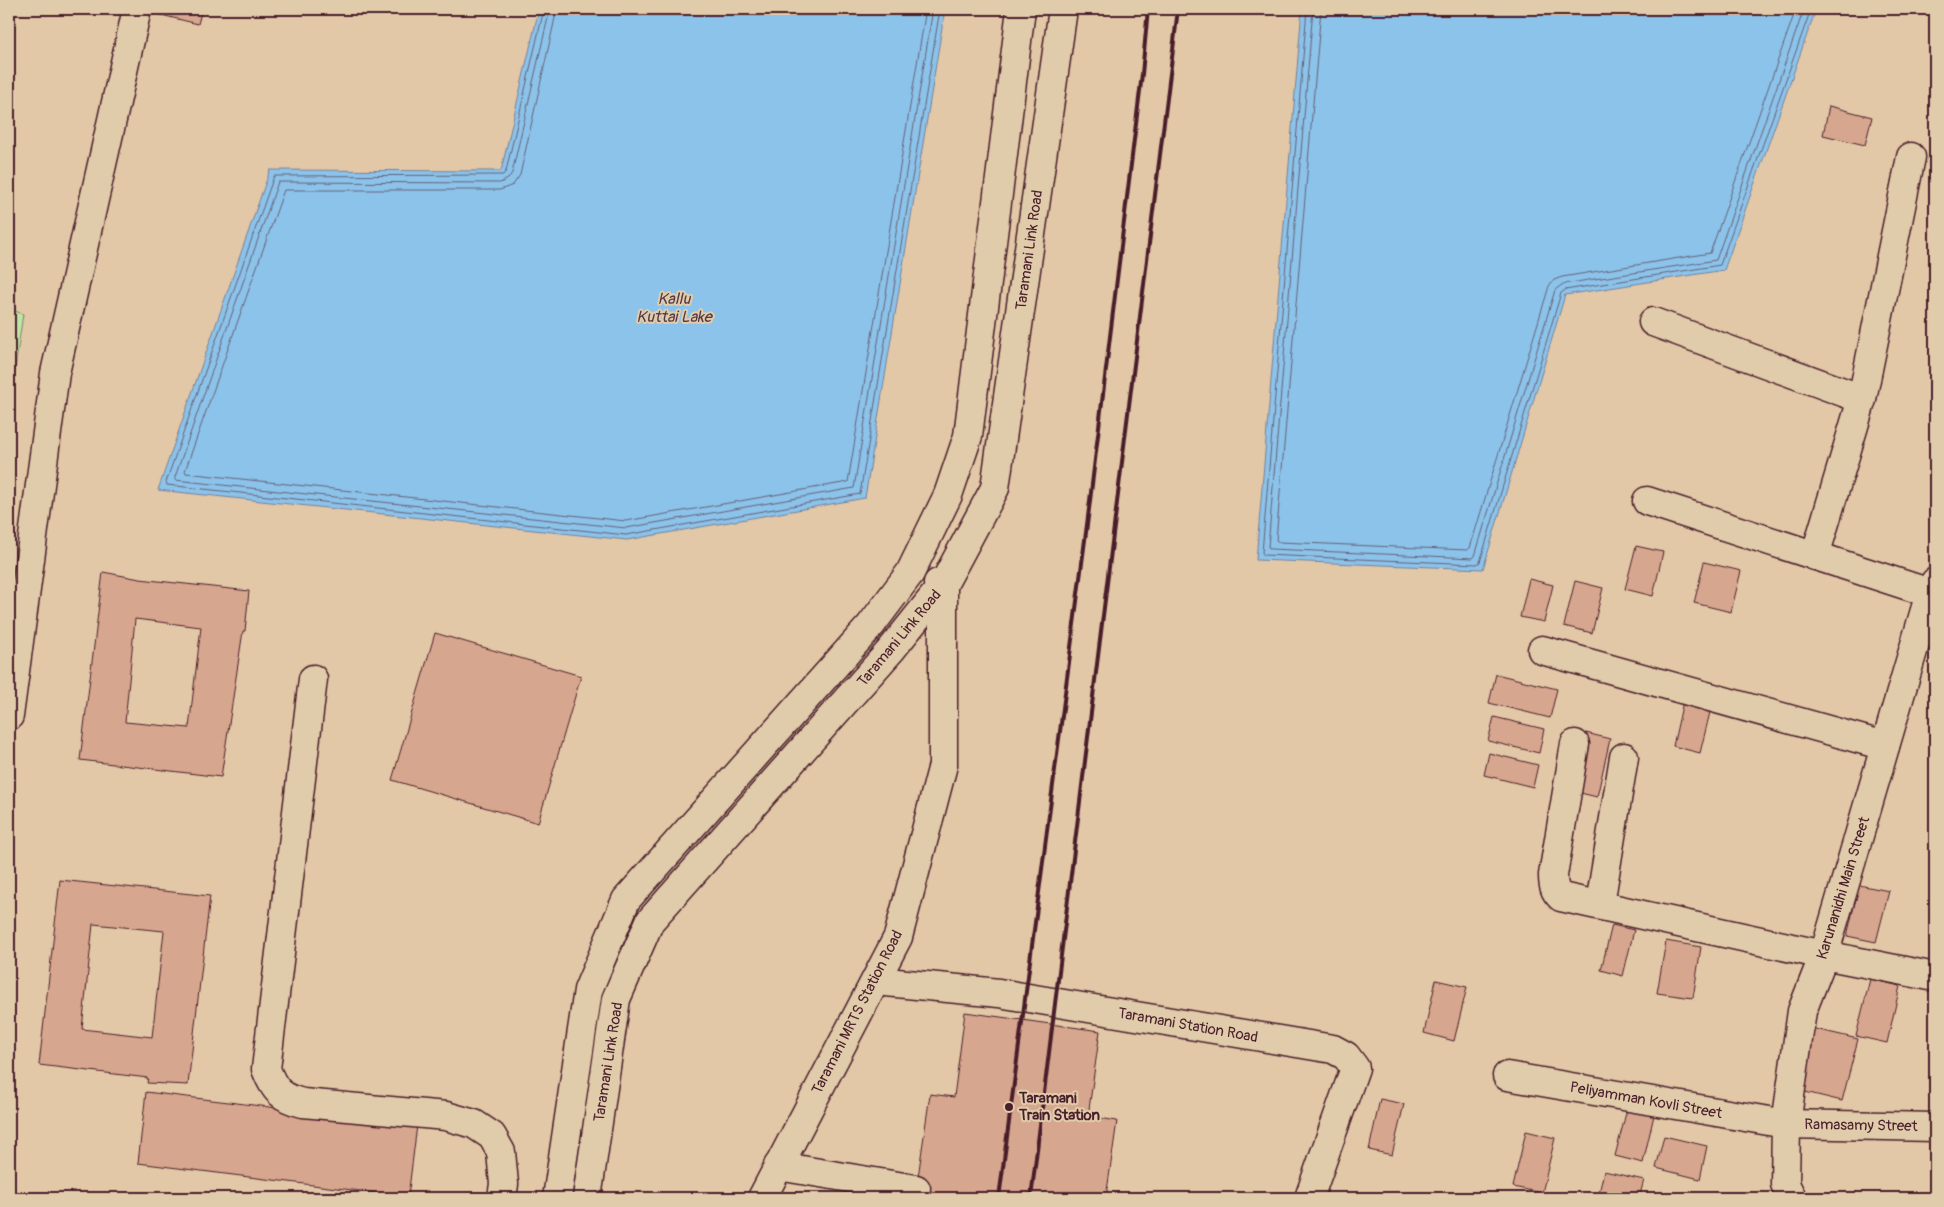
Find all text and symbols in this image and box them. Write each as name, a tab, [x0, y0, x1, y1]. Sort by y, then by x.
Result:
street label: Taramani Link Road	[1012, 189, 1047, 311]
water label: Kallu Kuttai Lake	[636, 289, 714, 327]
street label: Taramani Link Road	[853, 586, 946, 691]
street label: Karunanidhi Main Street	[1813, 814, 1875, 962]
street label: Taramani MRTS Station Road	[808, 927, 907, 1097]
street label: Taramani Link Road	[590, 1001, 627, 1123]
street label: Taramani Station Road	[1116, 1004, 1259, 1047]
street label: Peliyamman Kovli Street	[1568, 1078, 1724, 1123]
place label: Taramani Train Station	[1018, 1089, 1100, 1125]
marker: Taramani Train Station	[1003, 1101, 1015, 1113]
street label: Ramasamy Street	[1804, 1115, 1919, 1136]

